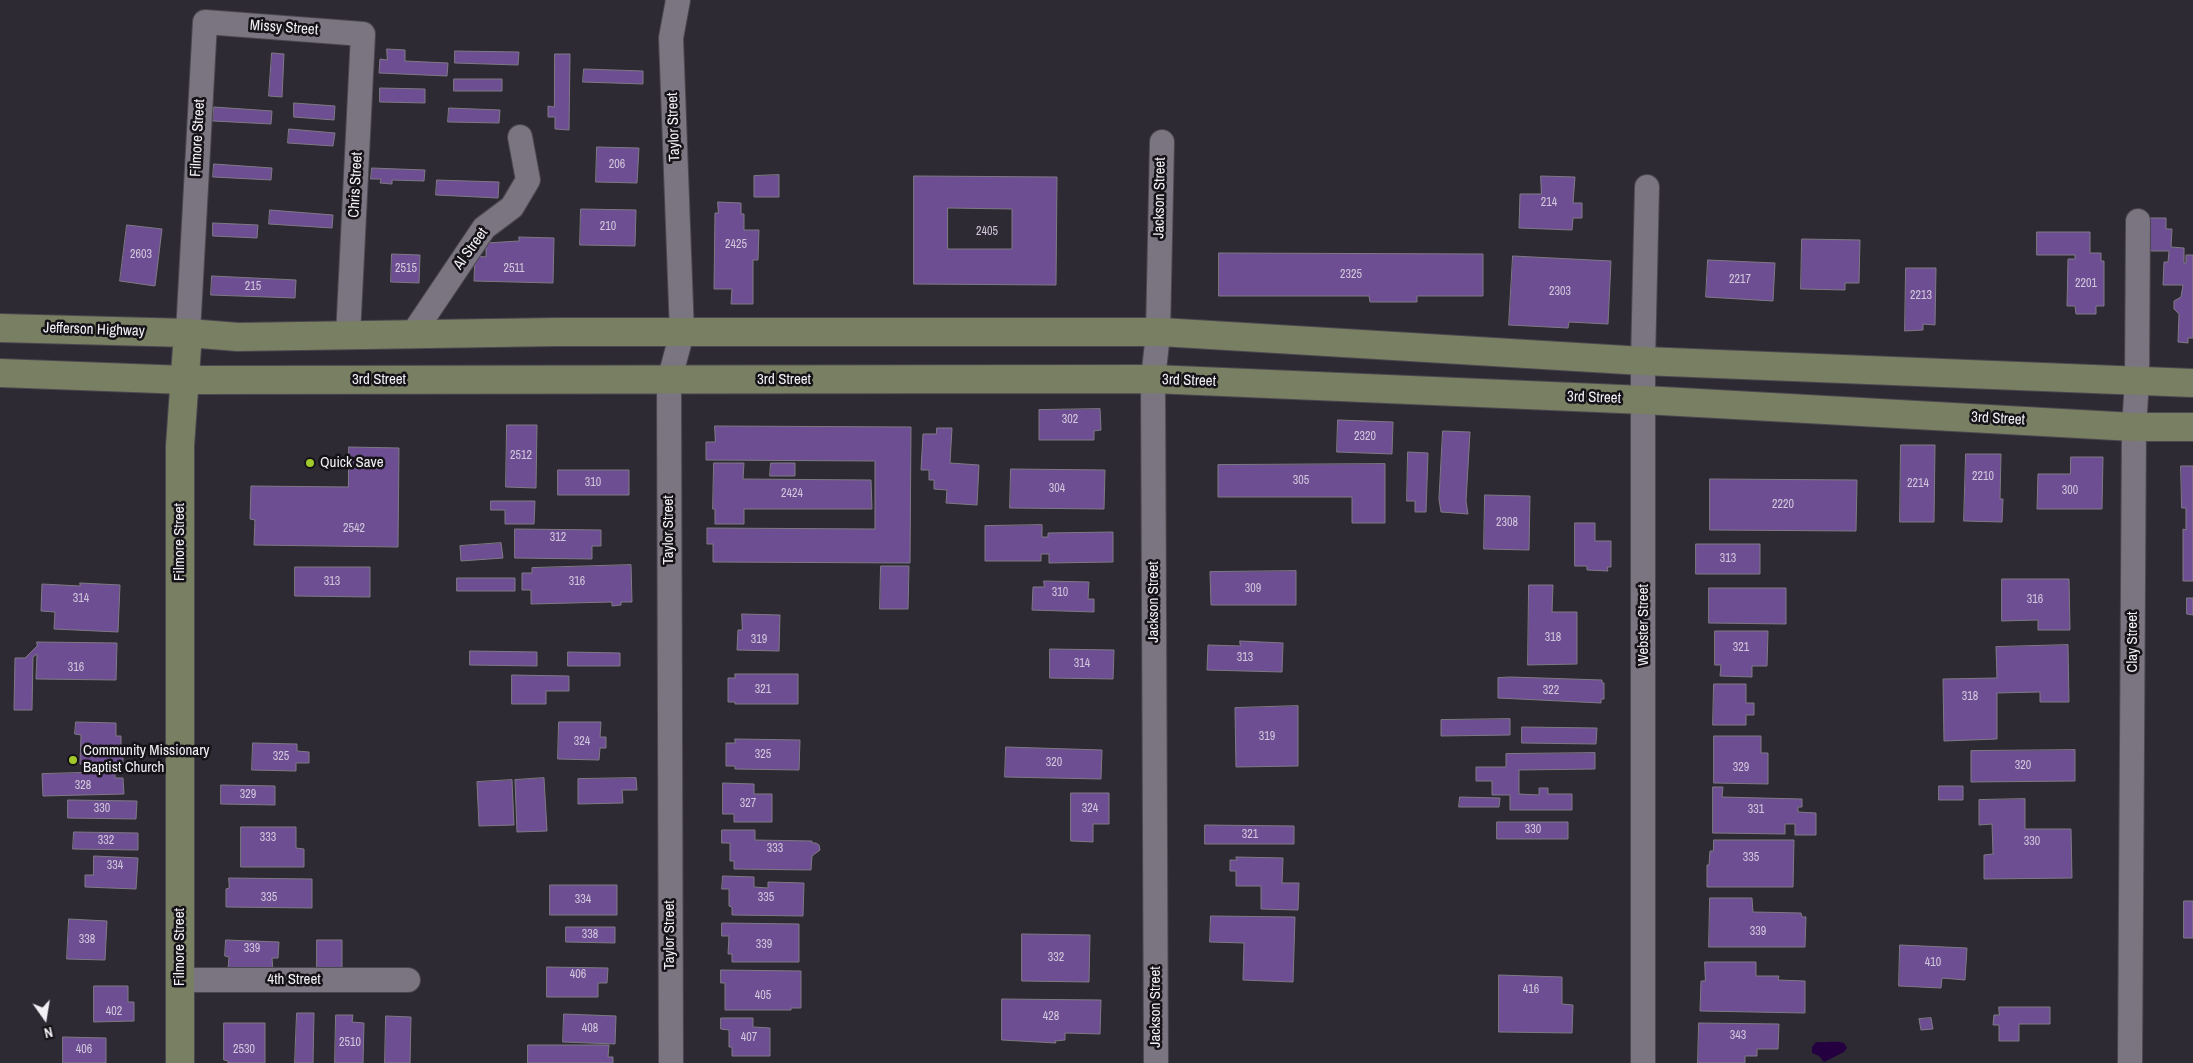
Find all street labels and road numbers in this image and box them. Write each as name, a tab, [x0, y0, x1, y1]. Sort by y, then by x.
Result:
street label: Missy Street	[249, 17, 319, 39]
street label: Taylor Street	[664, 92, 684, 162]
street label: Filmore Street	[187, 99, 209, 177]
street label: Chris Street	[345, 152, 367, 218]
street label: Jackson Street	[1150, 157, 1170, 239]
street label: Al Street	[450, 225, 492, 273]
street label: Jefferson Highway	[43, 319, 145, 341]
street label: 3rd Street	[352, 371, 406, 389]
street label: 3rd Street	[757, 371, 811, 389]
street label: 3rd Street	[1162, 371, 1216, 391]
street label: 3rd Street	[1567, 388, 1621, 408]
street label: 3rd Street	[1971, 409, 2025, 429]
street label: Taylor Street	[660, 495, 678, 565]
street label: Filmore Street	[171, 503, 189, 581]
street label: Jackson Street	[1145, 561, 1163, 643]
street label: Webster Street	[1635, 584, 1653, 666]
street label: Clay Street	[2124, 612, 2142, 672]
street label: Taylor Street	[661, 900, 679, 970]
street label: Filmore Street	[171, 908, 189, 986]
street label: Jackson Street	[1147, 966, 1165, 1048]
street label: 4th Street	[267, 971, 321, 989]

